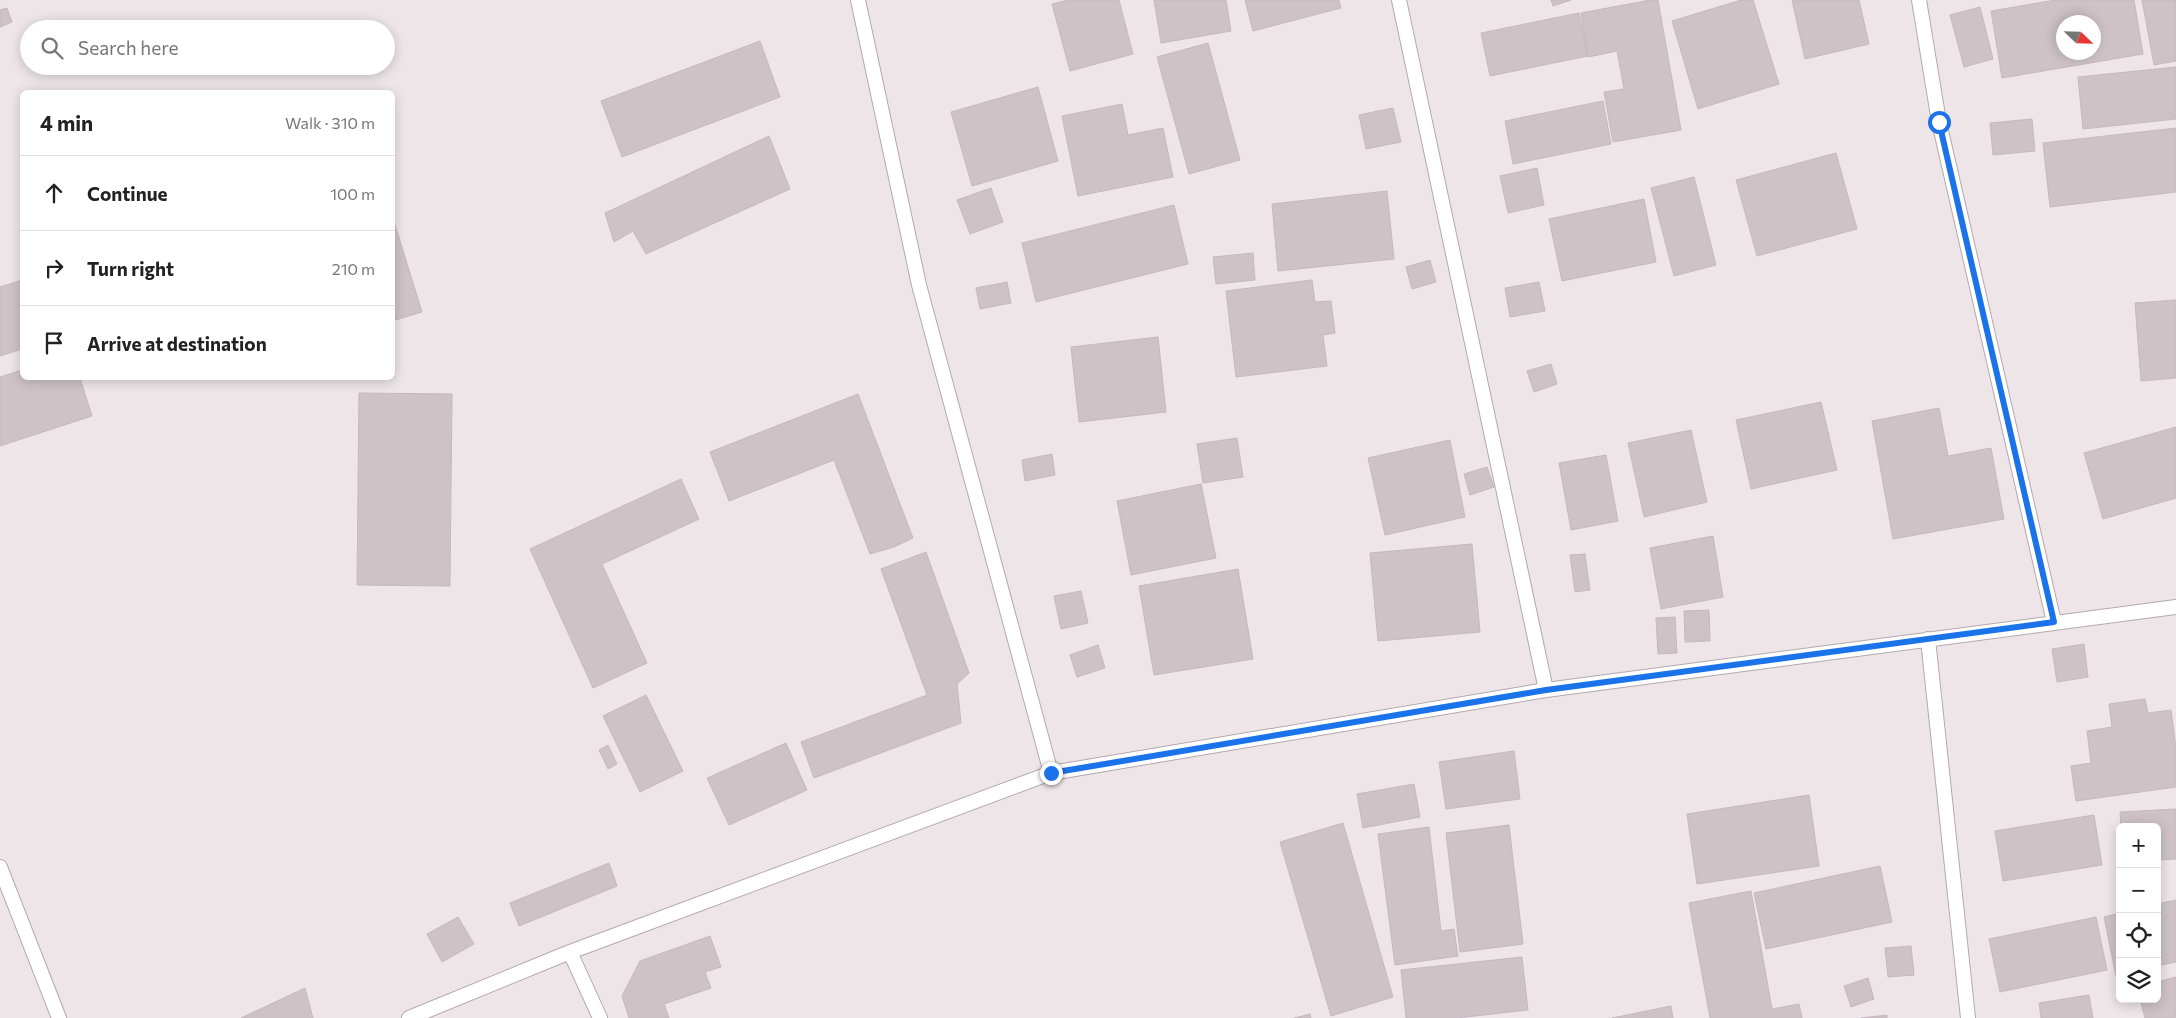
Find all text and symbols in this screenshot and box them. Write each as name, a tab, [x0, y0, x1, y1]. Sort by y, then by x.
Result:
north arrow	[2056, 15, 2101, 60]
search box	[20, 20, 395, 75]
icon: search	[38, 34, 66, 62]
text: Search here	[78, 36, 178, 59]
text: 4 min	[40, 110, 93, 135]
route start	[1928, 111, 1951, 134]
text: Walk · 310 m	[285, 113, 375, 132]
icon: ahead	[40, 179, 68, 207]
text: Continue	[87, 182, 167, 205]
text: 100 m	[330, 184, 375, 203]
icon: right	[40, 254, 68, 282]
text: Turn right	[87, 257, 174, 280]
text: 210 m	[332, 259, 375, 278]
icon: arrive	[40, 329, 68, 357]
text: Arrive at destination	[87, 332, 267, 355]
route end	[1040, 762, 1063, 785]
map controls	[2116, 823, 2161, 1003]
button: +	[2116, 823, 2161, 868]
button: −	[2116, 868, 2161, 913]
button: locate	[2116, 913, 2161, 958]
button: layers	[2116, 958, 2161, 1003]

